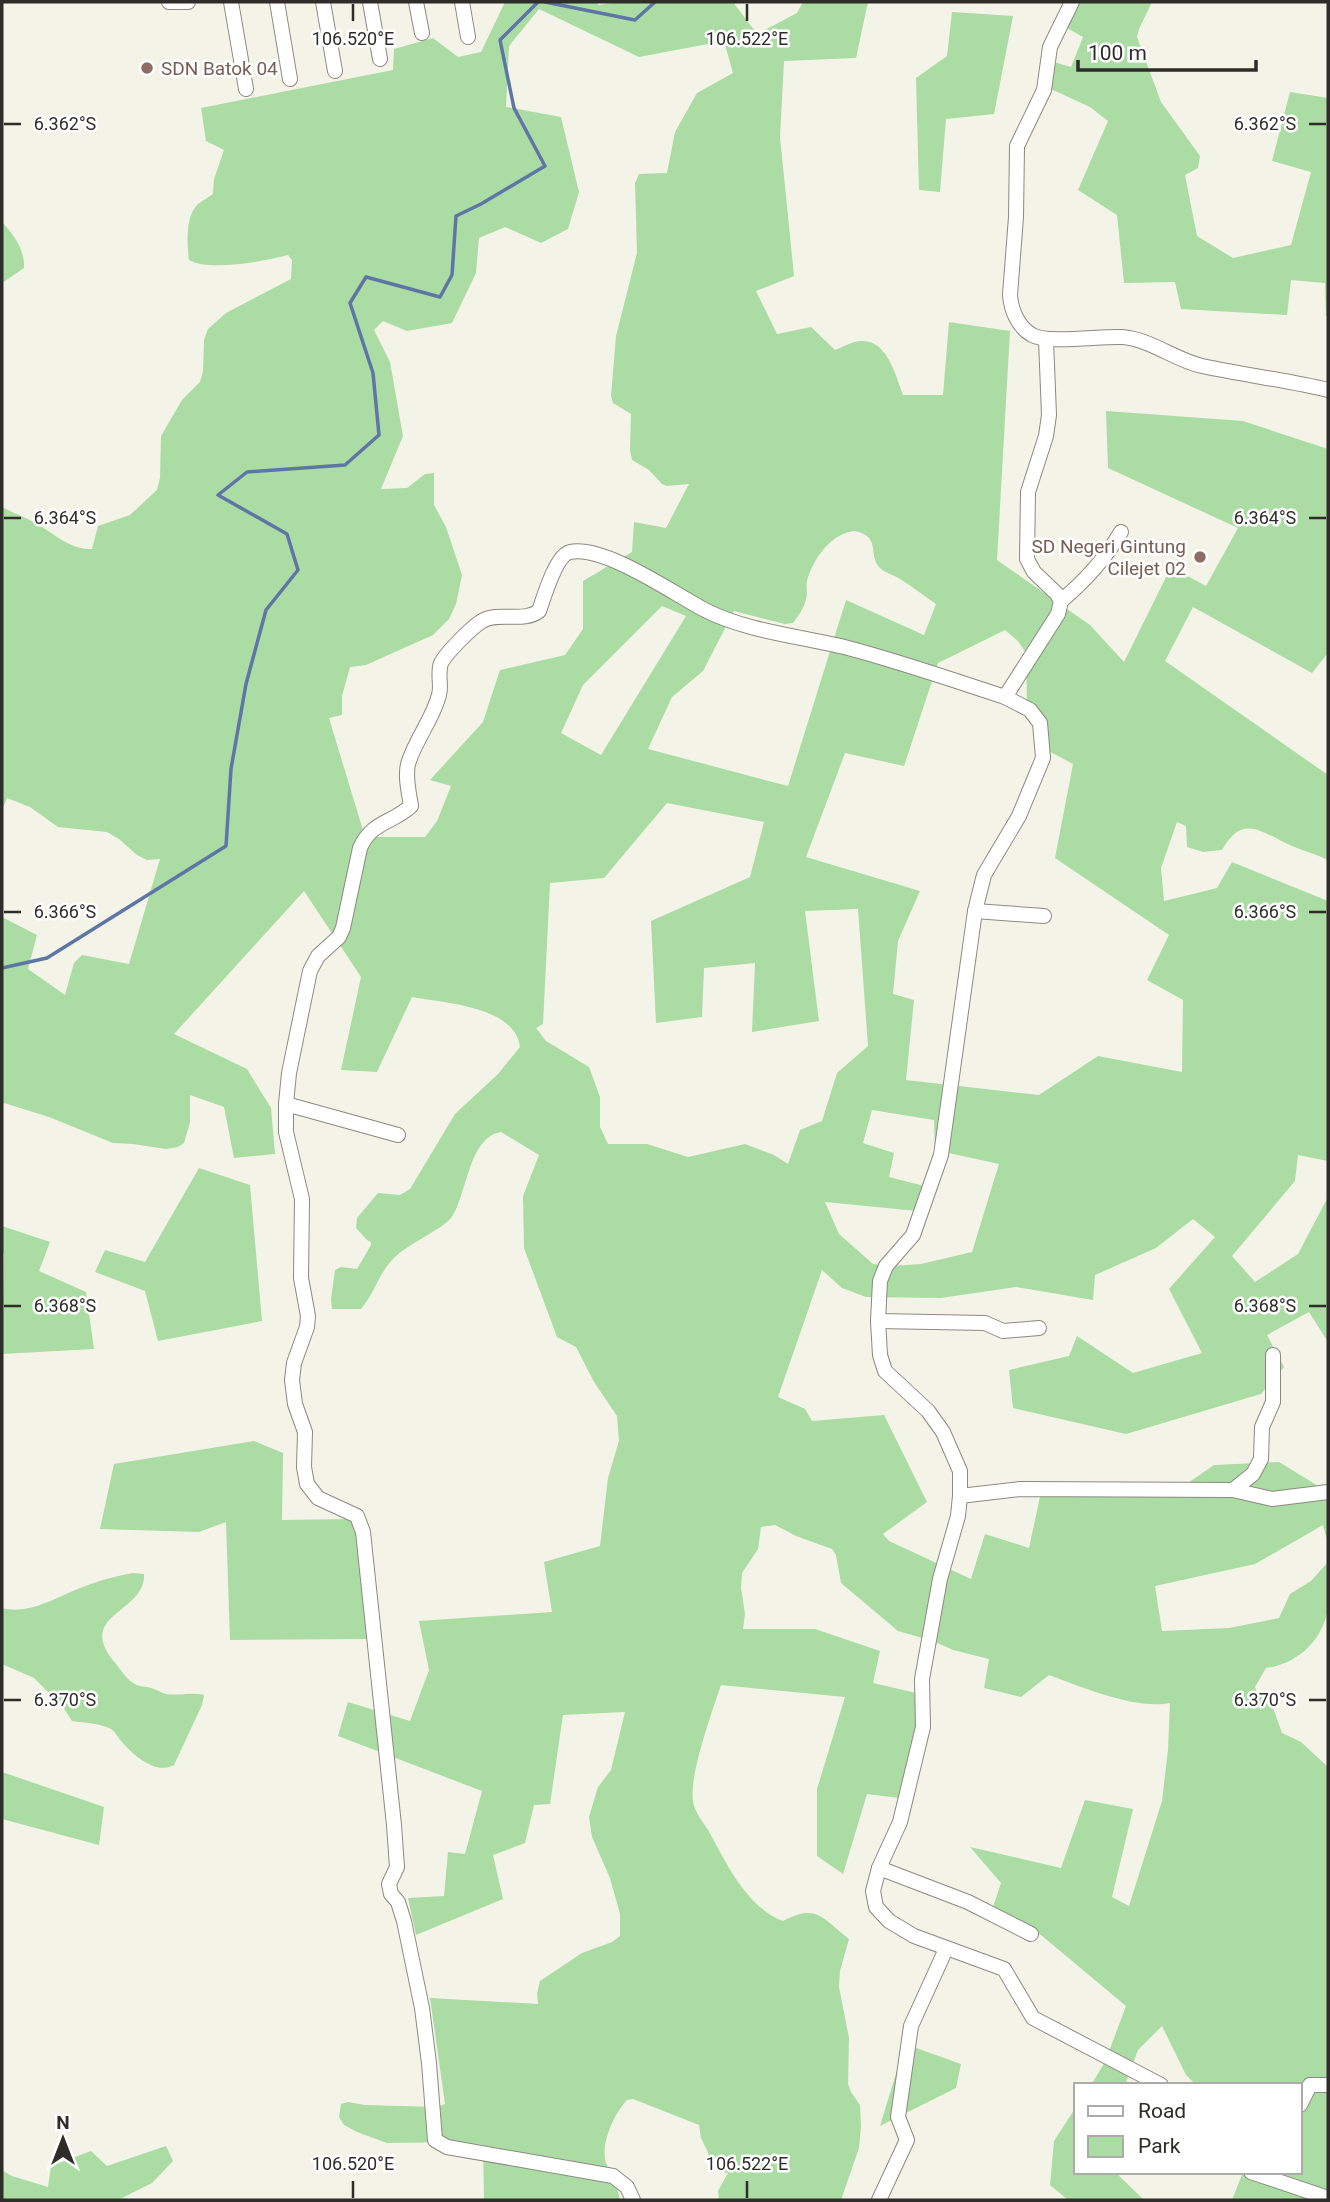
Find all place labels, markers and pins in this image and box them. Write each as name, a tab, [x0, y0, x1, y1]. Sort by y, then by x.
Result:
place label: SDN Batok 04	[161, 57, 278, 80]
marker: SDN Batok 04	[139, 60, 155, 76]
place label: SD Negeri Gintung Cilejet 02	[1031, 535, 1186, 580]
marker: SD Negeri Gintung Cilejet 02	[1192, 549, 1208, 565]

